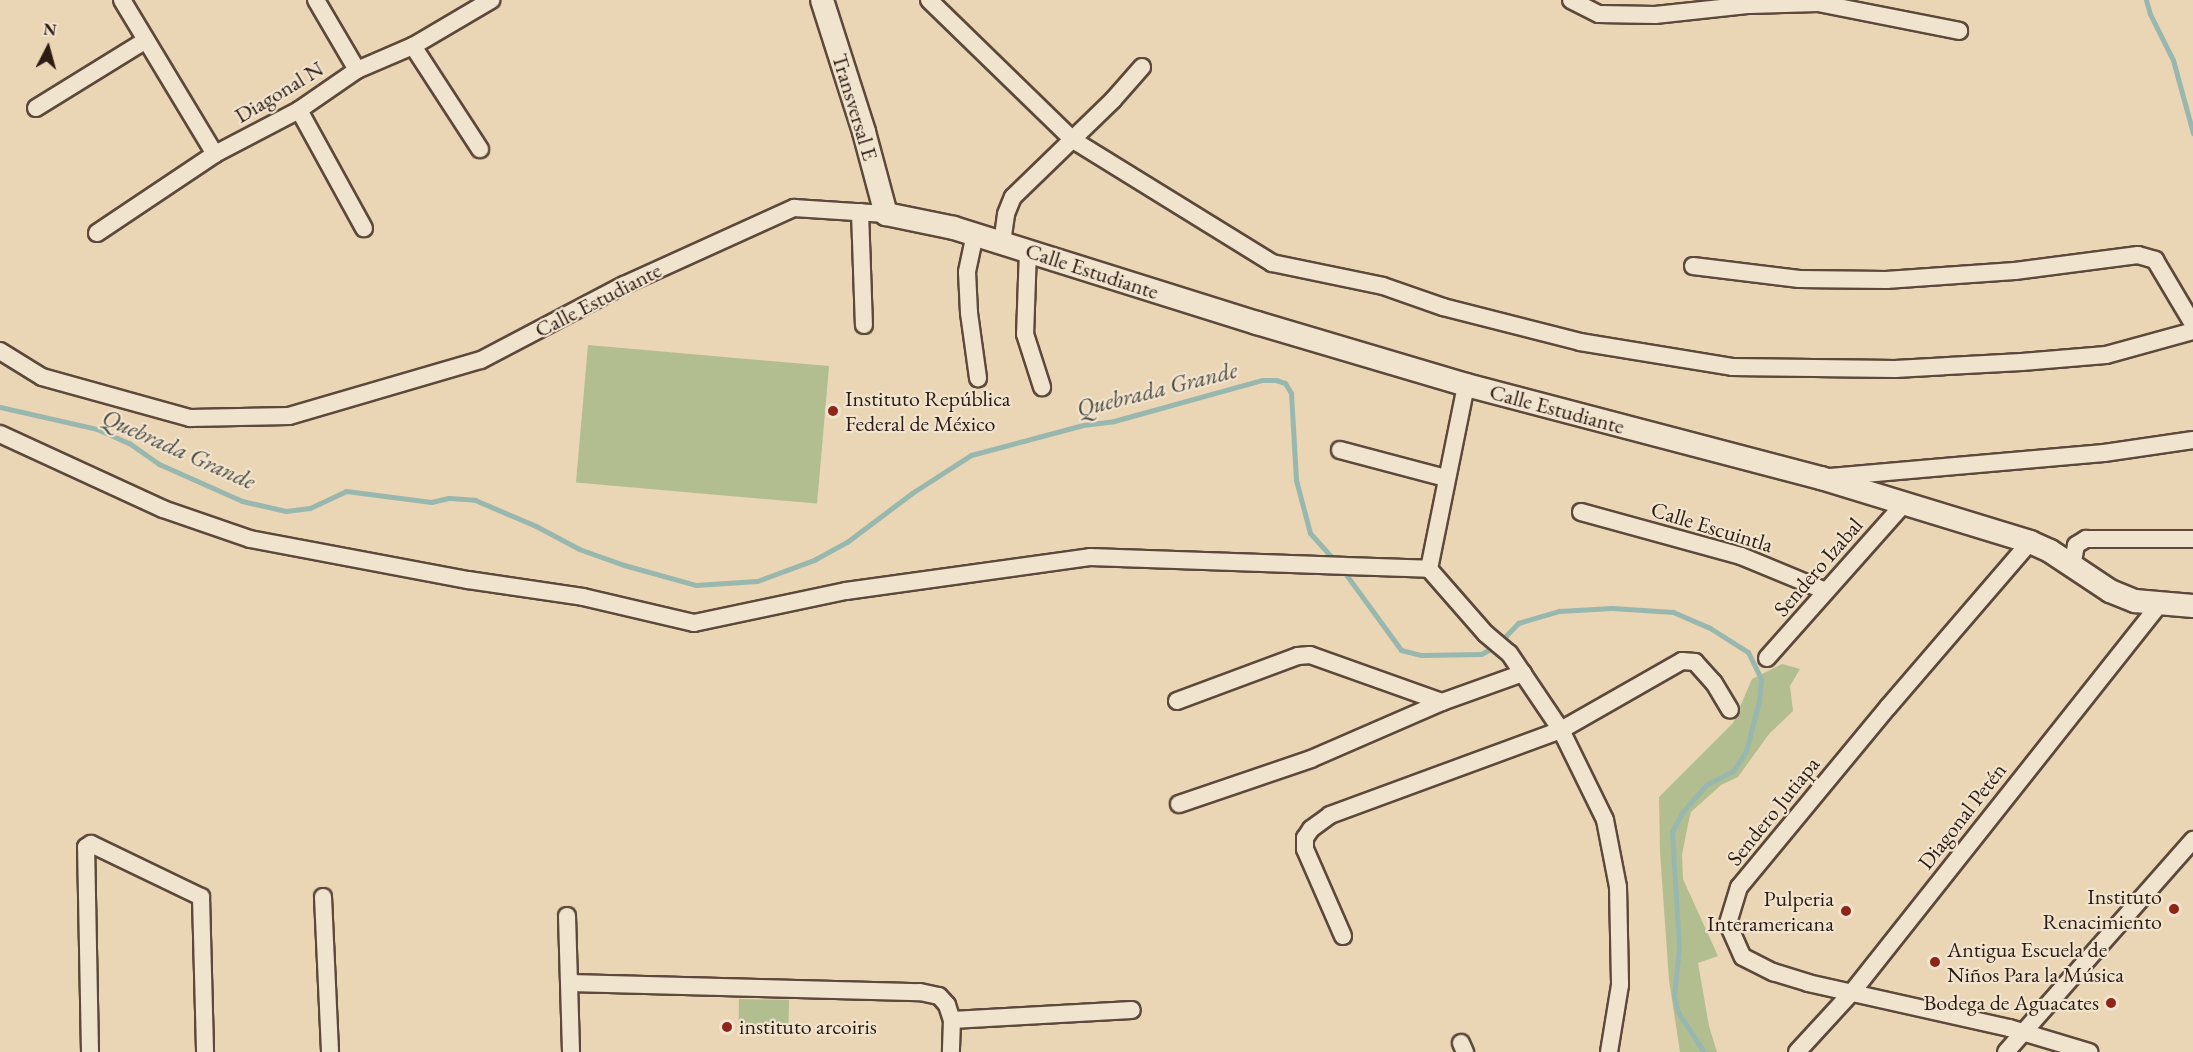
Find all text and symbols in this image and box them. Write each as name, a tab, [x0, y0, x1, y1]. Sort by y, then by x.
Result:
north arrow	[18, 18, 78, 78]
text: N	[42, 18, 57, 41]
street label: Transversal E	[826, 50, 884, 164]
street label: Diagonal N	[230, 55, 328, 129]
street label: Calle Estudiante	[1022, 237, 1162, 305]
street label: Calle Estudiante	[530, 257, 666, 343]
water label: Quebrada Grande	[1074, 355, 1240, 423]
street label: Calle Estudiante	[1487, 378, 1627, 440]
place label: Instituto República Federal de México	[845, 385, 1011, 436]
water label: Quebrada Grande	[98, 402, 260, 496]
marker: Instituto República Federal de México	[826, 404, 840, 418]
street label: Calle Escuintla	[1648, 496, 1776, 558]
street label: Sendero Izabal	[1768, 512, 1868, 622]
street label: Sendero Jutiapa	[1721, 751, 1825, 871]
street label: Diagonal Petén	[1912, 757, 2012, 875]
place label: Instituto Renacimiento	[2042, 883, 2162, 934]
place label: Pulperia Interamericana	[1707, 885, 1834, 936]
marker: Instituto Renacimiento	[2167, 902, 2181, 916]
marker: Pulperia Interamericana	[1839, 904, 1853, 918]
place label: Antigua Escuela de Niños Para la Música	[1947, 936, 2124, 987]
marker: Antigua Escuela de Niños Para la Música	[1928, 955, 1942, 969]
place label: Bodega de Aguacates	[1923, 990, 2099, 1016]
marker: Bodega de Aguacates	[2104, 996, 2118, 1010]
place label: instituto arcoiris	[739, 1014, 877, 1040]
marker: instituto arcoiris	[720, 1020, 734, 1034]

